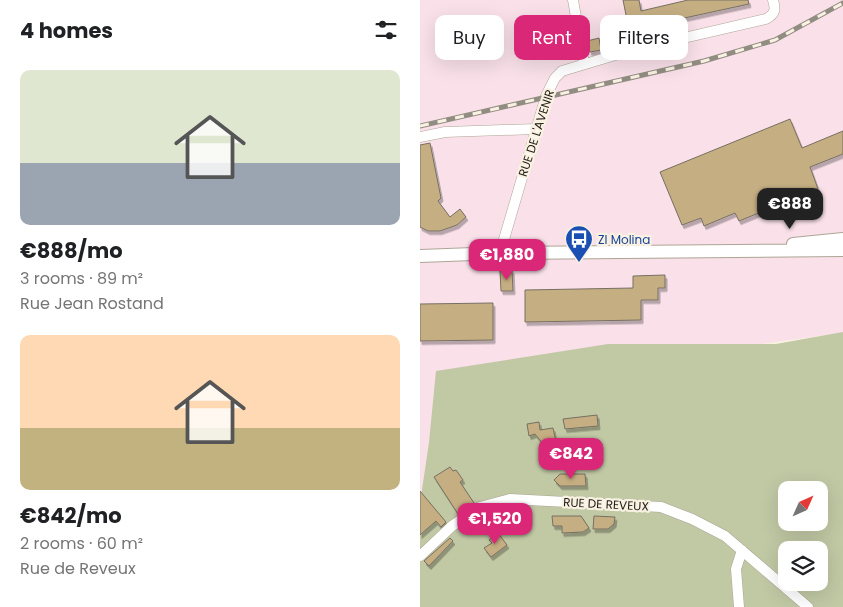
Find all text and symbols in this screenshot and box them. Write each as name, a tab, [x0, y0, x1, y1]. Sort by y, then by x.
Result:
chip: Buy	[435, 15, 504, 60]
chip: Rent	[514, 15, 590, 60]
chip: Filters	[600, 15, 688, 60]
text: 4 homes	[20, 16, 113, 45]
icon: filters	[372, 16, 400, 44]
street label: RUE DE L'AVENIR	[514, 87, 558, 179]
icon: home	[165, 102, 255, 192]
pin: €888	[760, 188, 820, 230]
text: €888	[768, 192, 812, 215]
bus stop icon: ZI Molina	[564, 224, 594, 263]
place label: ZI Molina	[598, 231, 650, 248]
text: €888/mo	[20, 236, 123, 265]
pin: €1,880	[466, 238, 548, 281]
text: €1,880	[480, 243, 534, 266]
text: 3 rooms · 89 m²	[20, 267, 143, 290]
text: Rue Jean Rostand	[20, 292, 164, 315]
icon: home	[165, 367, 255, 457]
pin: €842	[541, 438, 601, 480]
text: €842	[549, 442, 593, 465]
north arrow	[778, 481, 828, 531]
map controls	[778, 481, 828, 591]
street label: RUE DE REVEUX	[563, 493, 649, 515]
text: €842/mo	[20, 501, 122, 530]
pin: €1,520	[454, 502, 536, 545]
text: €1,520	[468, 507, 522, 530]
text: 2 rooms · 60 m²	[20, 532, 143, 555]
button: layers	[778, 541, 828, 591]
text: Rue de Reveux	[20, 557, 136, 580]

